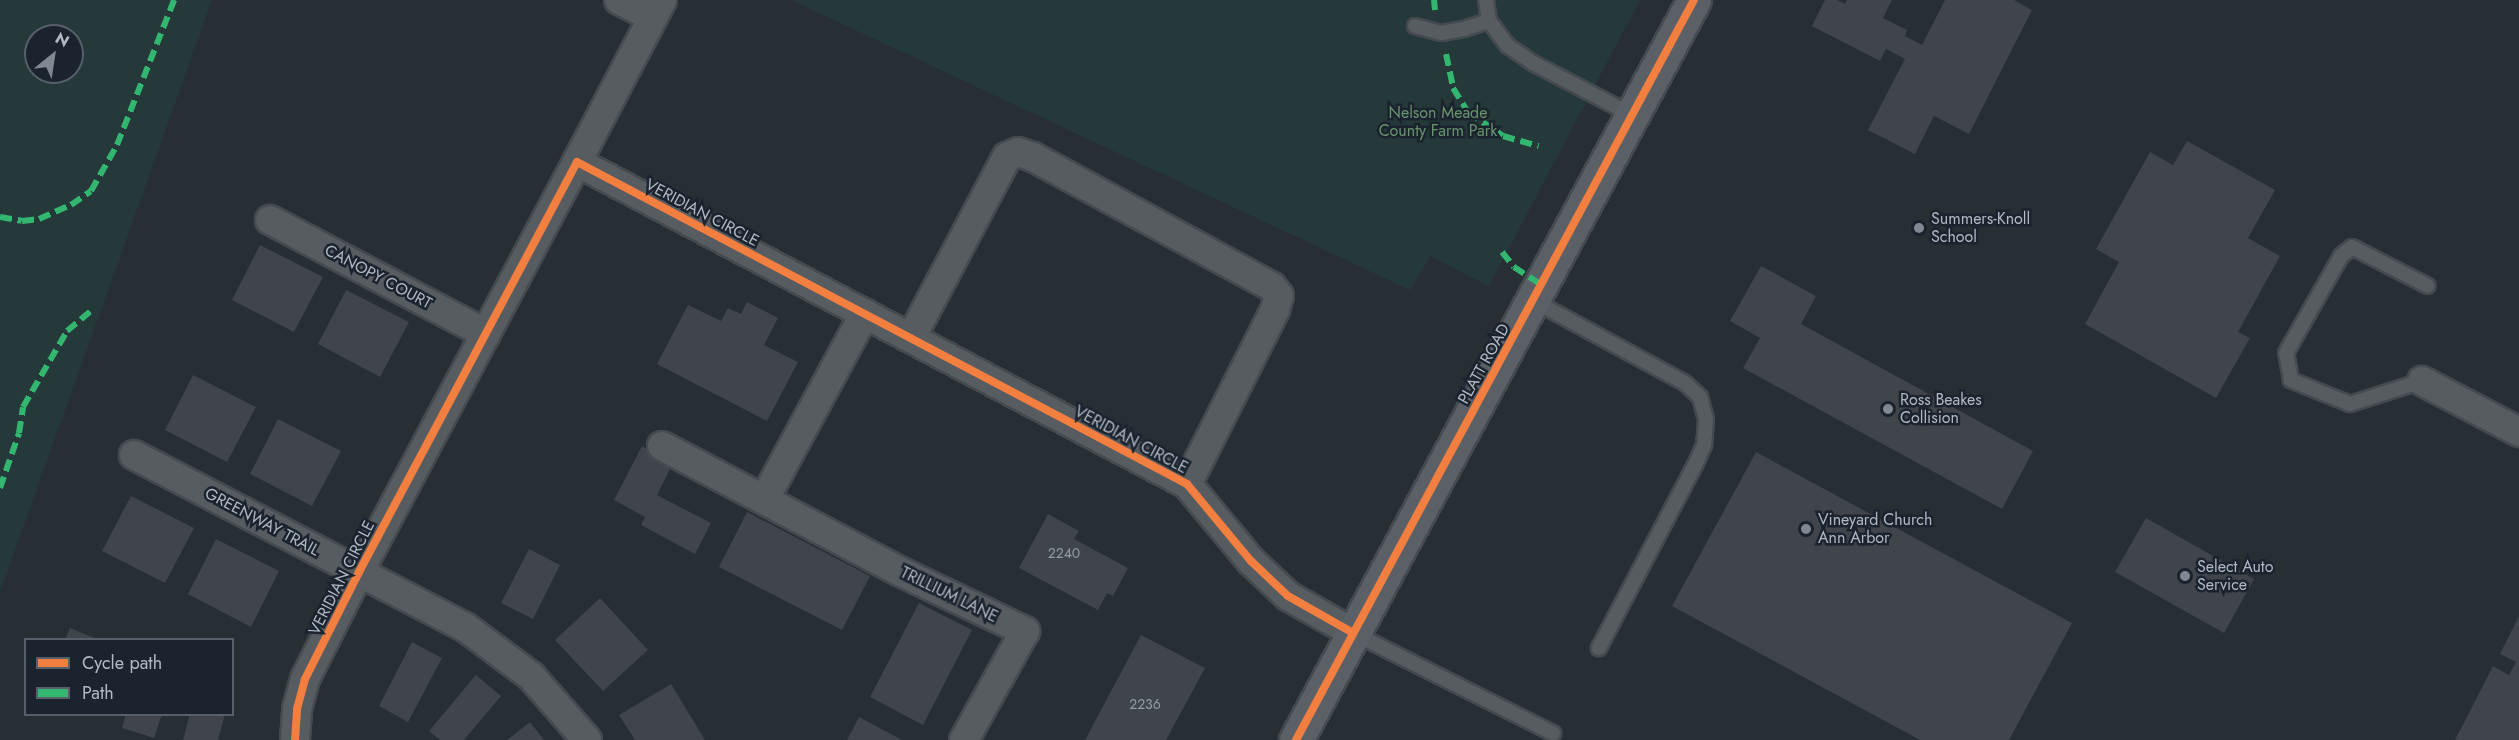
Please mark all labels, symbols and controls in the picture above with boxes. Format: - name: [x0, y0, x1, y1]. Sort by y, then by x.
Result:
- north arrow: [24, 24, 84, 84]
- text: N: [51, 27, 74, 53]
- park label: Nelson Meade County Farm Park: [1379, 103, 1497, 141]
- street label: VERIDIAN CIRCLE: [642, 175, 762, 251]
- place label: Summers-Knoll School: [1931, 209, 2030, 247]
- marker: Summers-Knoll School: [1912, 221, 1926, 235]
- street label: CANOPY COURT: [321, 241, 435, 313]
- street label: PLATT ROAD: [1454, 321, 1514, 407]
- place label: Ross Beakes Collision: [1900, 390, 1982, 428]
- street label: VERIDIAN CIRCLE: [1071, 402, 1191, 478]
- marker: Ross Beakes Collision: [1881, 402, 1895, 416]
- street label: GREENWAY TRAIL: [201, 484, 323, 560]
- place label: Vineyard Church Ann Arbor: [1818, 510, 1932, 548]
- street label: VERIDIAN CIRCLE: [305, 518, 379, 638]
- marker: Vineyard Church Ann Arbor: [1799, 522, 1813, 536]
- house number: 2240: [1048, 545, 1080, 561]
- place label: Select Auto Service: [2197, 557, 2273, 595]
- street label: TRILLIUM LANE: [897, 563, 1001, 627]
- marker: Select Auto Service: [2178, 569, 2192, 583]
- legend: [24, 638, 234, 716]
- text: Cycle path: [82, 650, 162, 676]
- text: Path: [82, 680, 114, 706]
- house number: 2236: [1129, 696, 1161, 712]

